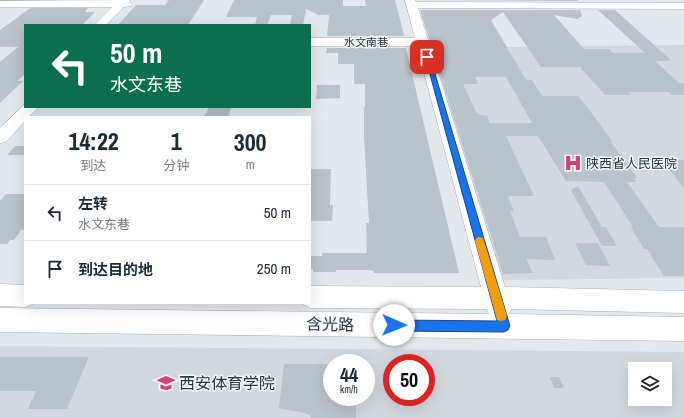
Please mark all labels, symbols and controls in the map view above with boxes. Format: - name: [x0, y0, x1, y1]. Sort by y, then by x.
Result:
- text: 50 m: [110, 34, 162, 72]
- street label: 水文南巷: [344, 35, 388, 49]
- icon: left: [44, 40, 96, 92]
- pin: [410, 40, 444, 74]
- icon: arrive: [416, 46, 438, 68]
- text: 水文东巷: [110, 72, 182, 97]
- text: 14:22: [68, 125, 119, 157]
- text: 1: [171, 125, 182, 157]
- text: 300: [234, 126, 267, 158]
- hospital icon: 陕西省人民医院: [563, 153, 583, 173]
- place label: 陕西省人民医院: [586, 155, 677, 172]
- text: m: [246, 156, 255, 173]
- text: 到达: [81, 157, 107, 174]
- text: 分钟: [163, 157, 189, 174]
- text: 左转: [78, 193, 108, 214]
- icon: left: [44, 202, 66, 224]
- text: 50 m: [264, 202, 291, 223]
- text: 水文东巷: [78, 216, 130, 233]
- icon: arrive: [44, 258, 66, 280]
- text: 250 m: [257, 258, 291, 279]
- text: 到达目的地: [78, 259, 153, 280]
- position arrow: [373, 304, 415, 346]
- street label: 含光路: [306, 313, 354, 335]
- speed limit sign: 50: [383, 354, 435, 406]
- text: 44: [340, 361, 358, 388]
- map controls: [628, 362, 672, 406]
- button: layers: [628, 362, 672, 406]
- place label: 西安体育学院: [179, 372, 275, 394]
- school or university icon: 西安体育学院: [156, 373, 176, 393]
- text: km/h: [340, 383, 358, 396]

